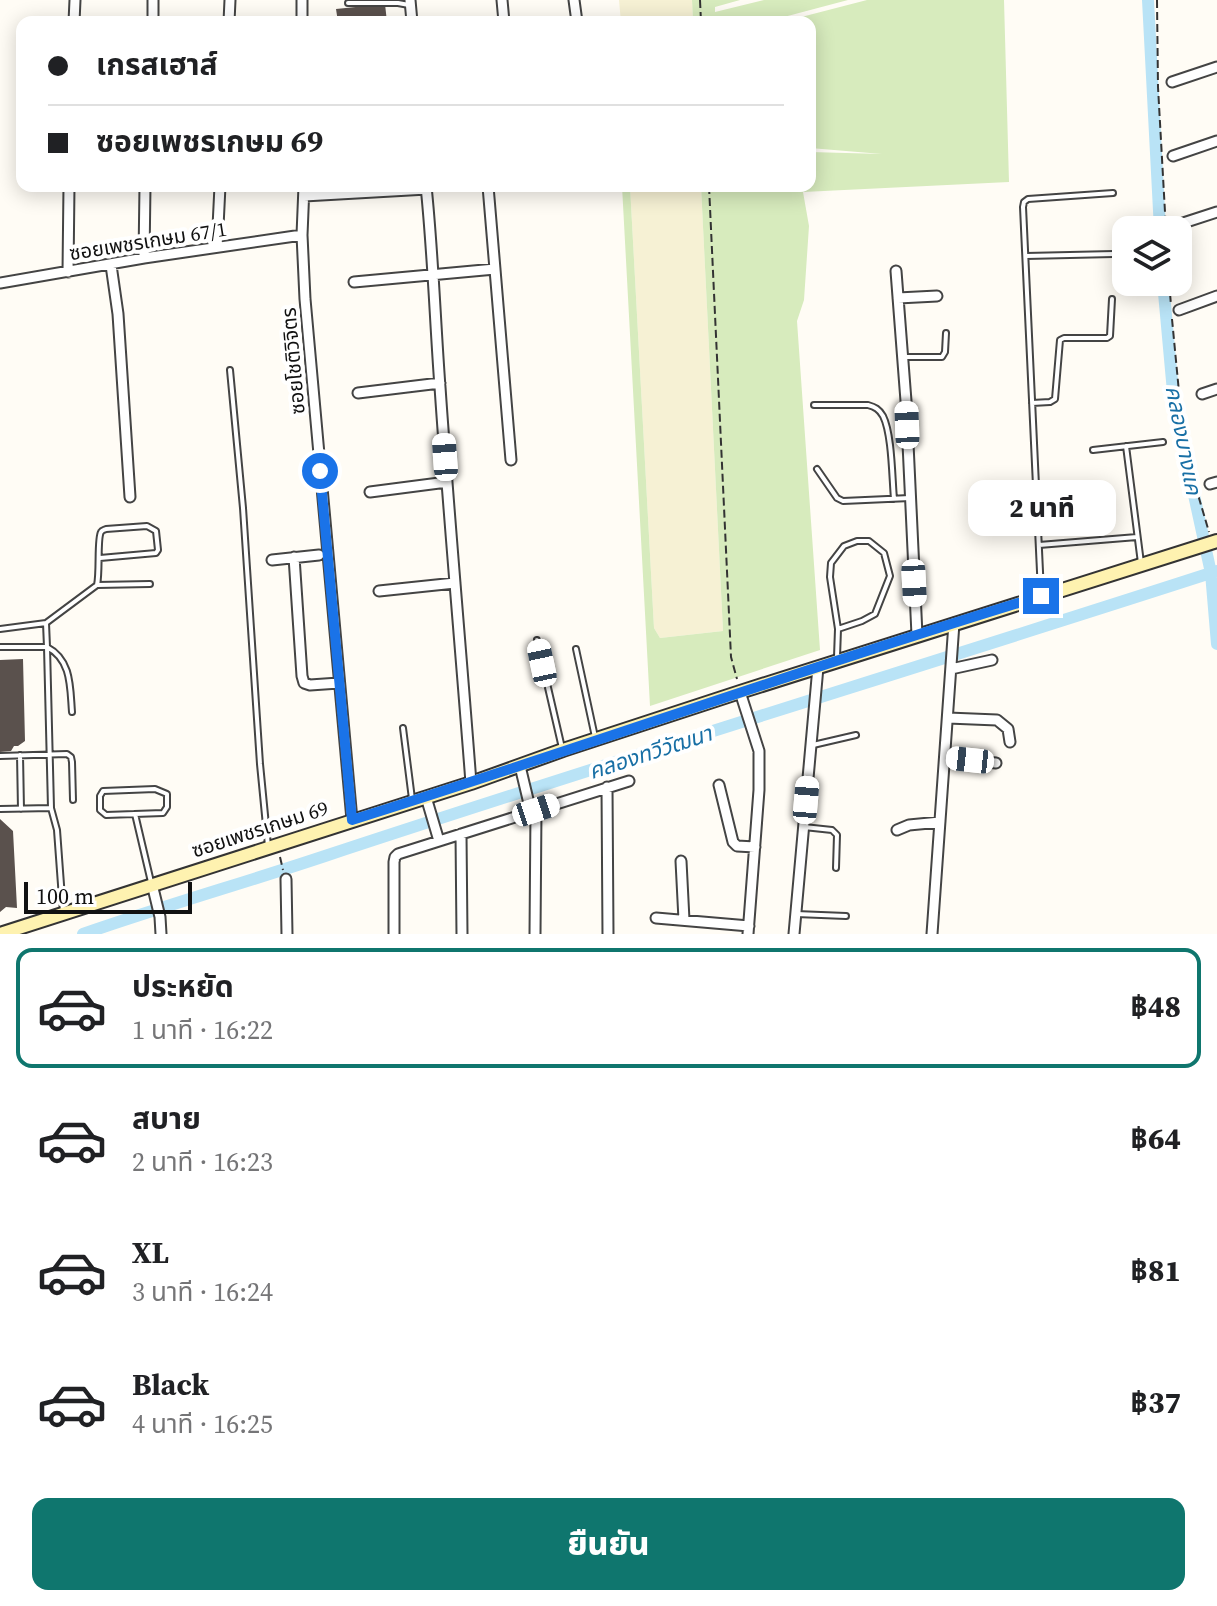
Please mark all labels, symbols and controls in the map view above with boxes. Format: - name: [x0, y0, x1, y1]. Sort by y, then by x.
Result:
- text: เกรสเฮาส์: [96, 44, 218, 85]
- text: ซอยเพชรเกษม 69: [96, 121, 323, 162]
- street label: ซอยเพชรเกษม 67/1: [67, 215, 229, 267]
- map controls: [1112, 216, 1192, 296]
- button: layers: [1112, 216, 1192, 296]
- street label: ซอยโชติวิจิตร: [274, 306, 312, 416]
- water label: คลองบางแค: [1159, 383, 1210, 498]
- car: [894, 401, 920, 449]
- car: [431, 432, 459, 482]
- route start: [302, 453, 338, 489]
- callout: 2 นาที: [967, 480, 1115, 536]
- text: 2 นาที: [1009, 490, 1075, 526]
- car: [901, 558, 927, 608]
- route end: [1023, 578, 1059, 614]
- car: [525, 637, 559, 689]
- water label: คลองทวีวัฒนา: [585, 718, 716, 786]
- car: [945, 746, 995, 774]
- car: [792, 775, 820, 825]
- car: [509, 791, 563, 829]
- street label: ซอยเพชรเกษม 69: [188, 794, 332, 864]
- scale bar: [24, 878, 192, 914]
- text: 100 m: [36, 881, 94, 911]
- text: ประหยัด: [132, 966, 234, 1007]
- icon: car: [36, 972, 108, 1044]
- text: ฿48: [1130, 986, 1181, 1027]
- text: 1 นาที · 16:22: [132, 1012, 273, 1048]
- text: สบาย: [132, 1098, 201, 1139]
- icon: car: [36, 1104, 108, 1176]
- text: ฿64: [1130, 1118, 1181, 1159]
- text: 2 นาที · 16:23: [132, 1144, 273, 1180]
- text: XL: [132, 1232, 169, 1273]
- icon: car: [36, 1236, 108, 1308]
- text: ฿81: [1130, 1250, 1181, 1291]
- text: 3 นาที · 16:24: [132, 1274, 273, 1310]
- text: Black: [132, 1364, 209, 1405]
- icon: car: [36, 1368, 108, 1440]
- text: ฿37: [1130, 1382, 1181, 1423]
- text: 4 นาที · 16:25: [132, 1406, 273, 1442]
- button: ยืนยัน: [32, 1498, 1185, 1590]

